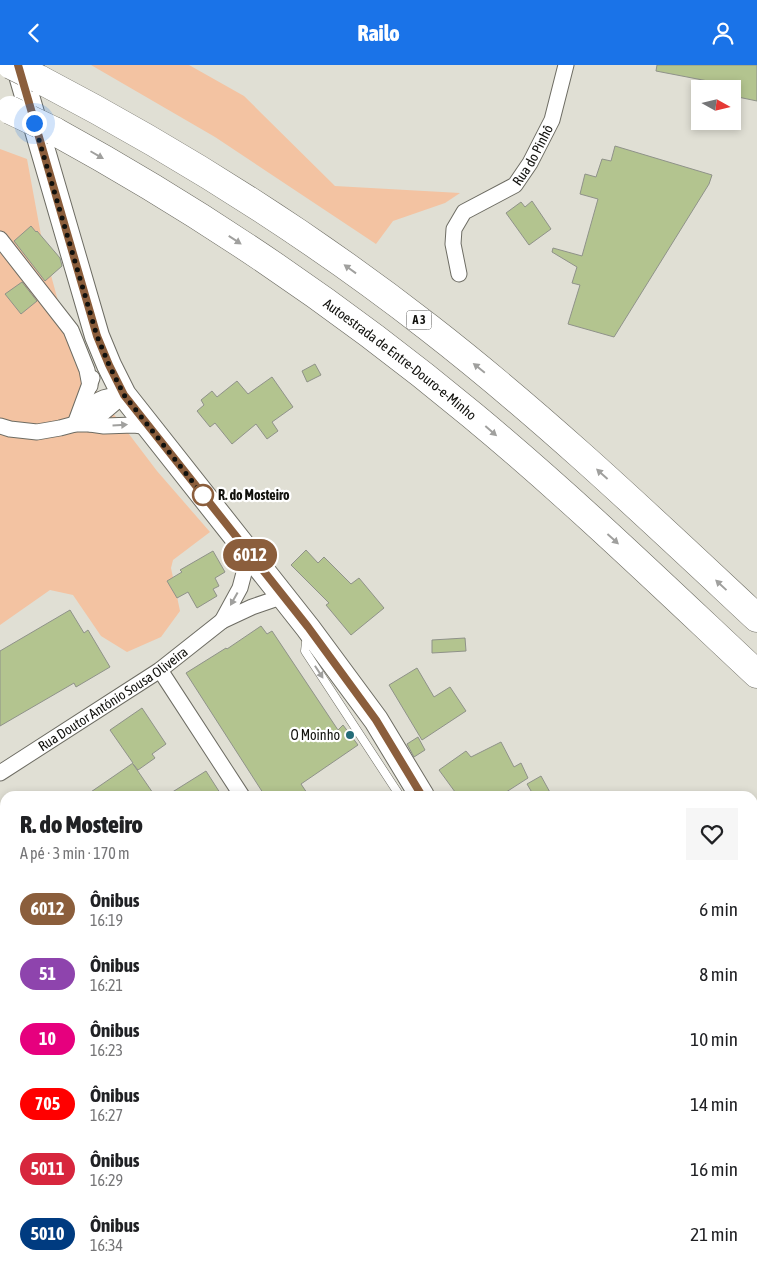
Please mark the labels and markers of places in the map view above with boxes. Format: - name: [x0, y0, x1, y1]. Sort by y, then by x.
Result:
- marker: R. do Mosteiro: [192, 484, 214, 506]
- place label: R. do Mosteiro: [218, 487, 290, 503]
- place label: O Moinho: [291, 727, 340, 743]
- marker: O Moinho: [344, 729, 356, 741]

